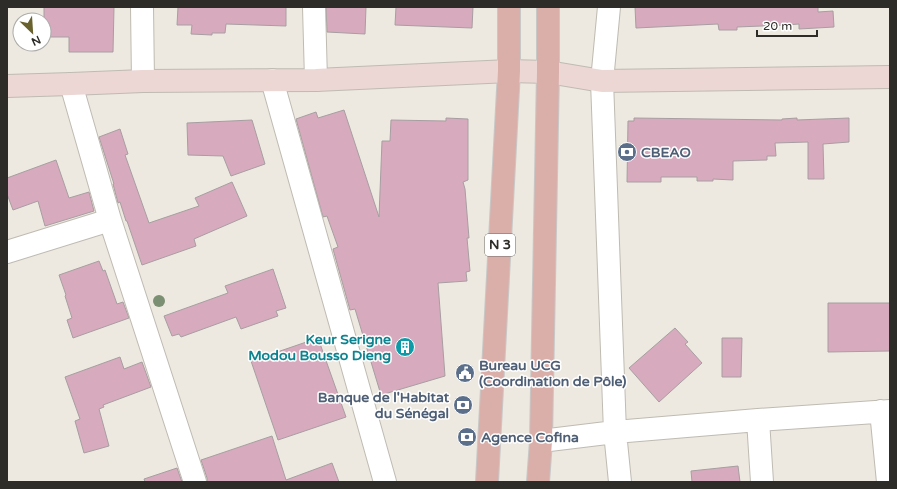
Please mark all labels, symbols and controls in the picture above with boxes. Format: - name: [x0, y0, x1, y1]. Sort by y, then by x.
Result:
- north arrow: [12, 12, 52, 52]
- scale bar: [757, 12, 817, 38]
- text: 20 m: [763, 19, 792, 33]
- text: N: [29, 33, 43, 48]
- bank icon: CBEAO: [616, 141, 638, 163]
- place label: CBEAO: [641, 144, 691, 161]
- road number: N 3: [485, 234, 515, 256]
- place label: Keur Serigne Modou Bousso Dieng: [248, 331, 391, 364]
- building icon: Keur Serigne Modou Bousso Dieng: [394, 336, 416, 358]
- place label: Bureau UCG (Coordination de Pôle): [479, 357, 626, 390]
- public building icon: Bureau UCG (Coordination de Pôle): [454, 362, 476, 384]
- place label: Banque de l'Habitat du Sénégal: [318, 389, 450, 422]
- bank icon: Banque de l'Habitat du Sénégal: [452, 394, 474, 416]
- bank icon: Agence Cofina: [456, 426, 478, 448]
- place label: Agence Cofina: [481, 429, 579, 446]

